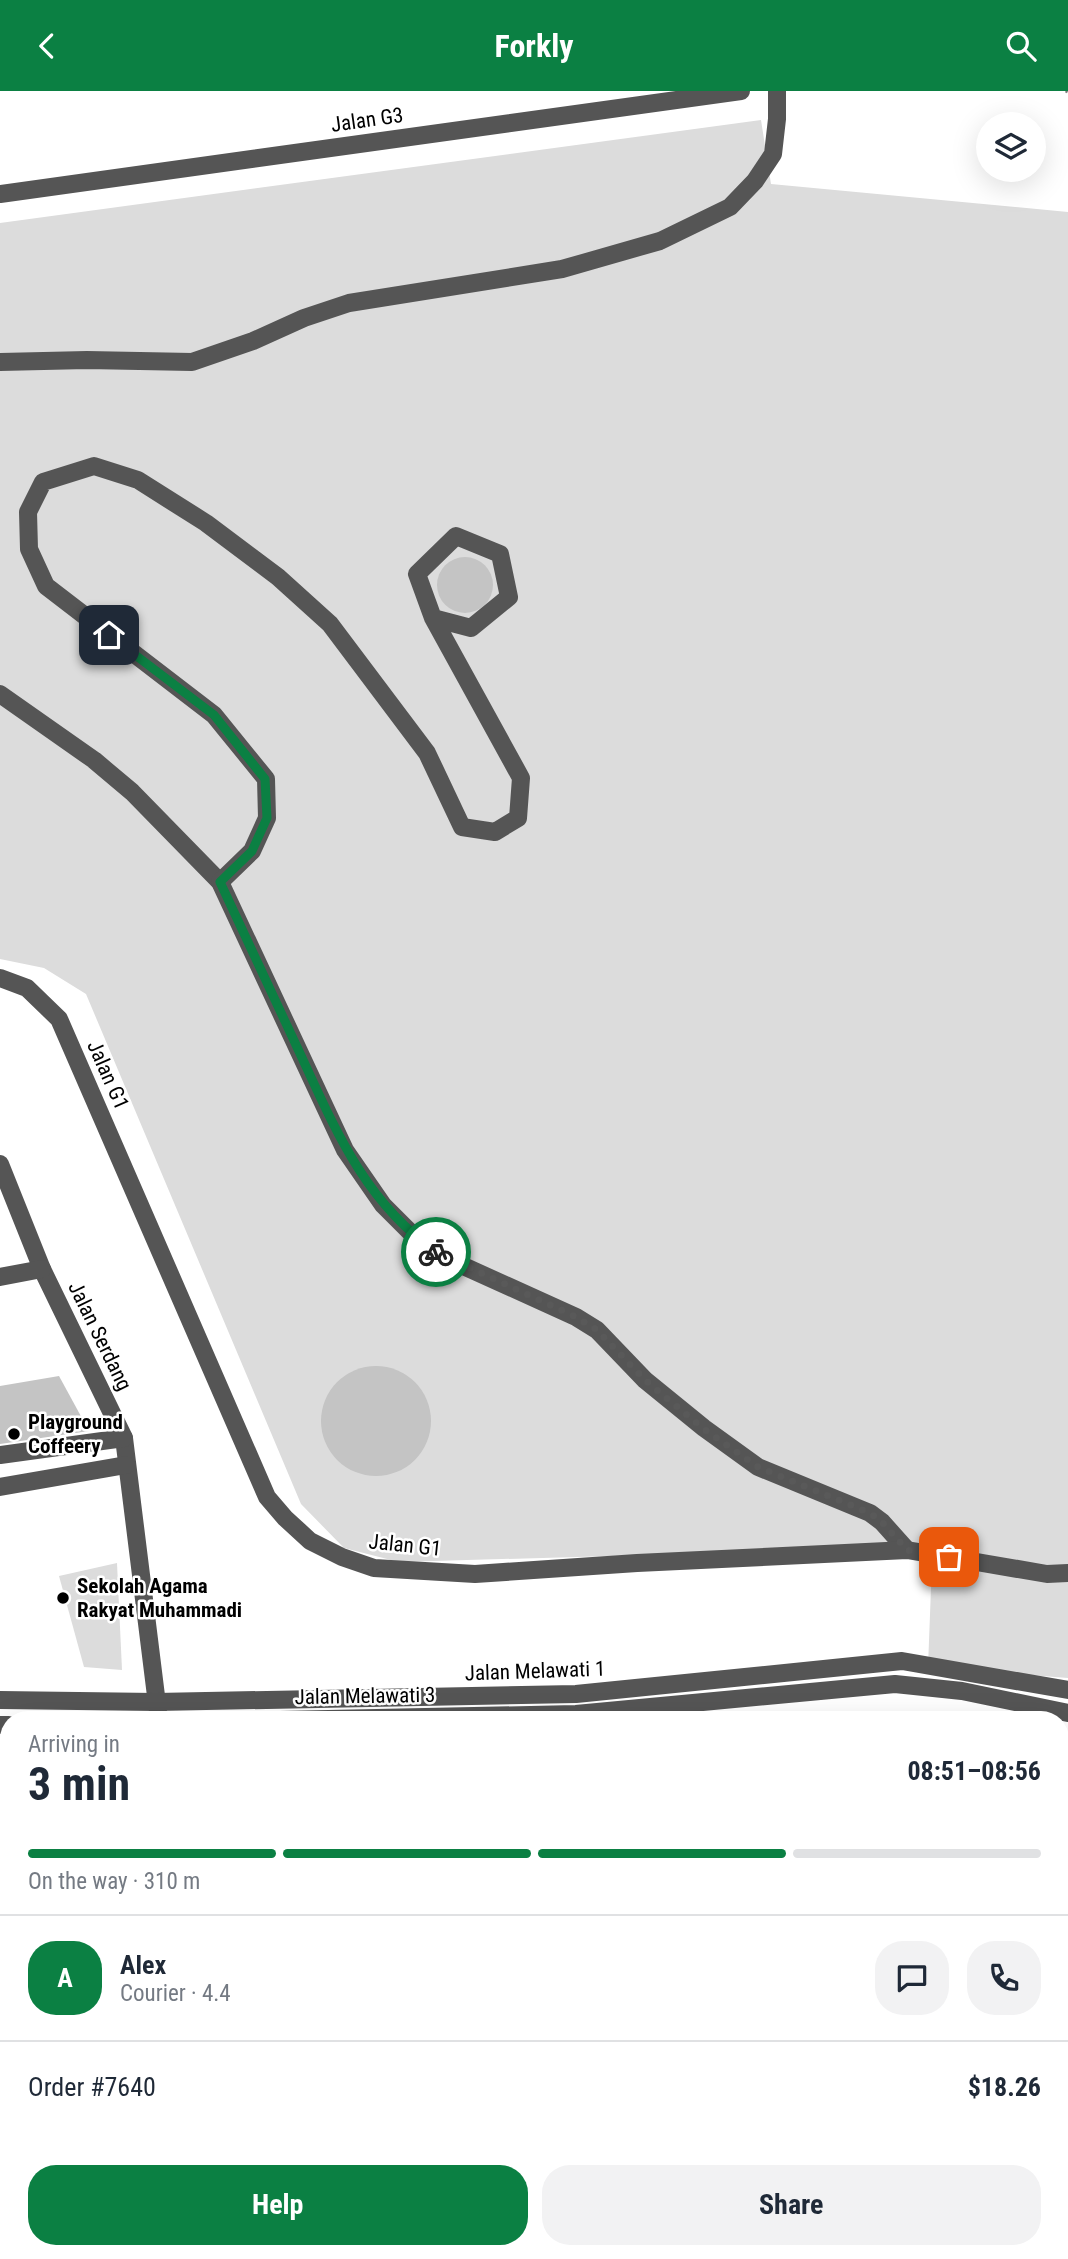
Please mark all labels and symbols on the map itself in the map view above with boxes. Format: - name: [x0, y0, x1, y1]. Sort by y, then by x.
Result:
- street label: Jalan G3: [329, 103, 405, 137]
- pin: [79, 605, 139, 665]
- street label: Jalan G1: [82, 1037, 134, 1113]
- courier: [401, 1217, 471, 1287]
- street label: Jalan Serdang: [63, 1278, 137, 1394]
- place label: Playground Coffeery: [28, 1410, 123, 1458]
- marker: Playground Coffeery: [6, 1426, 22, 1442]
- pin: [919, 1527, 979, 1587]
- street label: Jalan G1: [368, 1529, 442, 1561]
- place label: Sekolah Agama Rakyat Muhammadi: [77, 1574, 242, 1622]
- marker: Sekolah Agama Rakyat Muhammadi: [55, 1590, 71, 1606]
- street label: Jalan Melawati 1: [464, 1657, 606, 1685]
- street label: Jalan Melawati 3: [295, 1683, 435, 1709]

